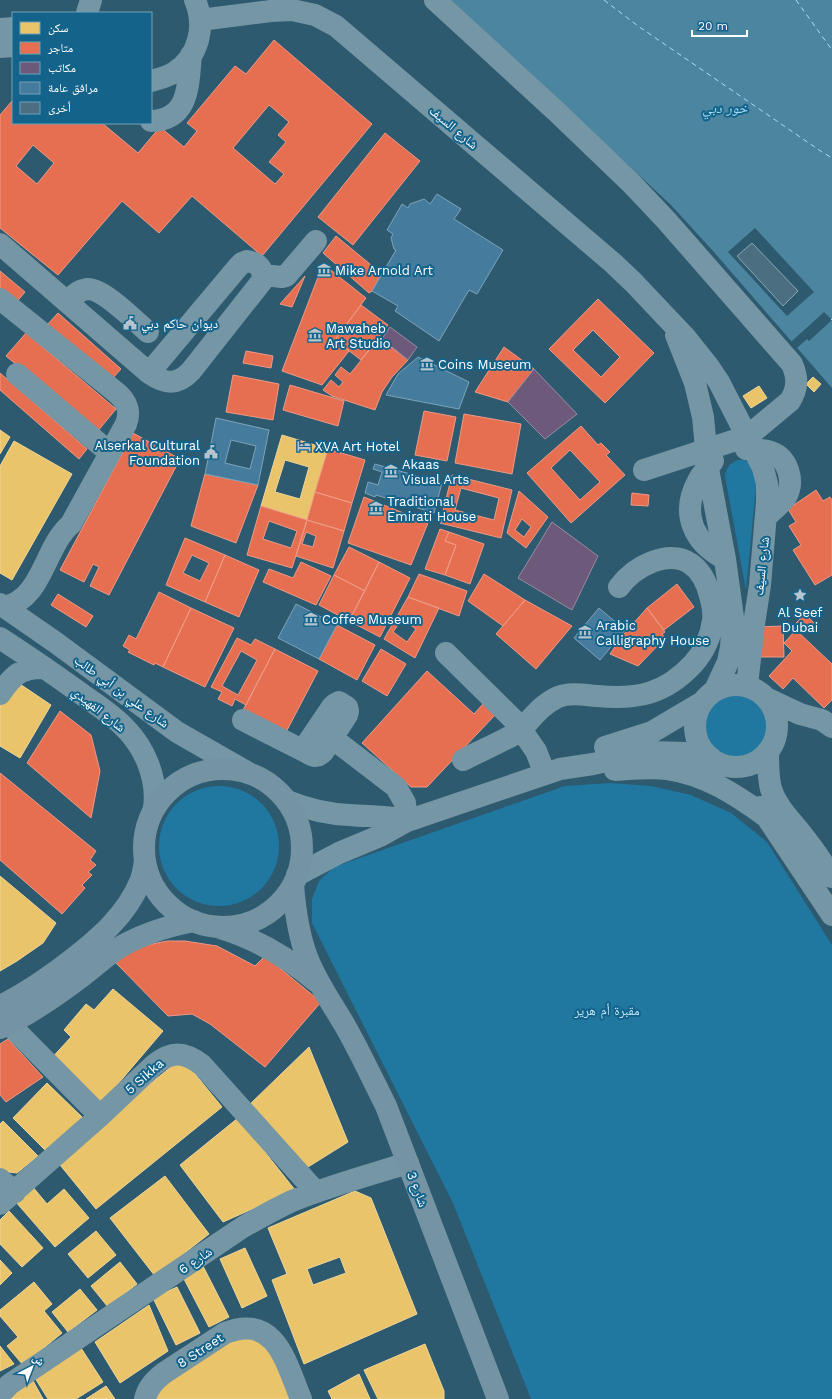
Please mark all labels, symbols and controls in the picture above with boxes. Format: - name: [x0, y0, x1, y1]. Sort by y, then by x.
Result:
- legend: [12, 12, 152, 124]
- scale bar: [692, 12, 747, 38]
- text: 20 m: [698, 19, 728, 33]
- text: سكن: [48, 21, 69, 35]
- text: متاجر: [47, 41, 73, 55]
- text: مكاتب: [48, 61, 76, 75]
- text: مرافق عامة: [48, 81, 98, 95]
- water label: خور دبي: [703, 100, 749, 120]
- text: أخرى: [48, 101, 71, 115]
- street label: شارع السيف: [425, 103, 481, 154]
- museum icon: Mike Arnold Art: [316, 262, 332, 278]
- place label: Mike Arnold Art: [335, 263, 433, 278]
- public building icon: ديوان حاكم دبي: [122, 315, 138, 331]
- place label: ديوان حاكم دبي: [141, 316, 218, 334]
- place label: Mawaheb Art Studio: [326, 321, 391, 351]
- museum icon: Mawaheb Art Studio: [307, 327, 323, 343]
- museum icon: Coins Museum: [419, 356, 435, 372]
- place label: Coins Museum: [438, 357, 531, 372]
- place label: Alserkal Cultural Foundation: [95, 438, 200, 468]
- hotel icon: XVA Art Hotel: [296, 438, 312, 454]
- place label: XVA Art Hotel: [315, 439, 400, 454]
- public building icon: Alserkal Cultural Foundation: [203, 444, 219, 460]
- place label: Akaas Visual Arts: [402, 457, 469, 487]
- museum icon: Akaas Visual Arts: [383, 463, 399, 479]
- place label: Traditional Emirati House: [387, 494, 476, 524]
- museum icon: Traditional Emirati House: [368, 500, 384, 516]
- street label: شارع السيف: [751, 536, 774, 596]
- place icon: Al Seef Dubai: [792, 587, 808, 603]
- place label: Al Seef Dubai: [778, 605, 822, 635]
- museum icon: Coffee Museum: [303, 611, 319, 627]
- place label: Coffee Museum: [322, 612, 422, 627]
- place label: Arabic Calligraphy House: [596, 618, 710, 648]
- museum icon: Arabic Calligraphy House: [577, 624, 593, 640]
- street label: شارع علي بن أبي طالب: [70, 652, 172, 733]
- street label: شارع الفهيدي: [67, 684, 128, 738]
- park label: مقبرة أم هرير: [573, 1003, 640, 1019]
- street label: 5 Sikka: [122, 1055, 167, 1097]
- street label: شارع 3: [402, 1169, 431, 1210]
- street label: شارع 6: [176, 1244, 216, 1279]
- street label: 8 Street: [175, 1330, 226, 1371]
- north arrow: [12, 1347, 52, 1387]
- text: ش: [29, 1351, 47, 1370]

